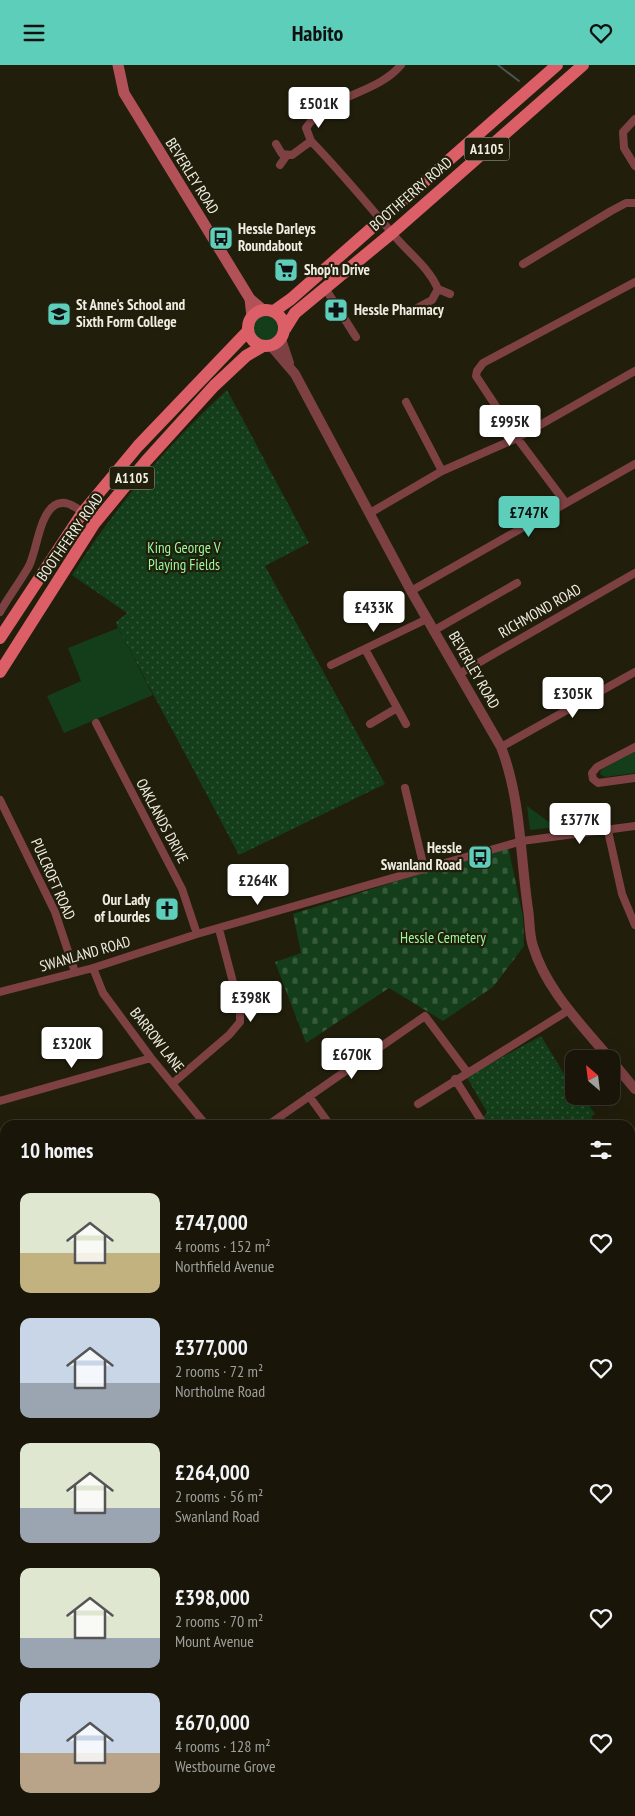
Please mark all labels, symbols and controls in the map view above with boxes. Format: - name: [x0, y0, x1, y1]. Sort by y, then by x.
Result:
- icon: menu: [20, 19, 48, 47]
- text: Habito: [292, 19, 343, 47]
- icon: heart: [587, 19, 615, 47]
- pin: £501K: [284, 87, 354, 129]
- text: £501K: [300, 93, 338, 113]
- street label: BEVERLEY ROAD: [162, 134, 223, 217]
- road number: A1105: [464, 137, 510, 161]
- street label: BOOTHFERRY ROAD: [365, 152, 456, 235]
- place label: Hessle Darleys Roundabout: [238, 219, 316, 255]
- bus stop icon: Hessle Darleys Roundabout: [208, 225, 234, 251]
- supermarket icon: Shop'n Drive: [273, 257, 299, 283]
- place label: Shop'n Drive: [304, 260, 370, 279]
- place label: St Anne's School and Sixth Form College: [76, 295, 185, 331]
- pharmacy icon: Hessle Pharmacy: [323, 297, 349, 323]
- place label: Hessle Pharmacy: [354, 300, 445, 319]
- school or university icon: St Anne's School and Sixth Form College: [46, 301, 72, 327]
- pin: £995K: [475, 405, 545, 447]
- text: £995K: [491, 411, 529, 431]
- road number: A1105: [110, 467, 154, 489]
- street label: BOOTHFERRY ROAD: [32, 489, 107, 585]
- pin: £747K: [494, 495, 564, 538]
- text: £747K: [510, 502, 548, 522]
- park label: King George V Playing Fields: [147, 538, 221, 574]
- street label: RICHMOND ROAD: [495, 579, 585, 642]
- pin: £433K: [339, 591, 409, 633]
- text: £433K: [355, 597, 393, 617]
- street label: BEVERLEY ROAD: [445, 628, 504, 712]
- pin: £305K: [538, 677, 608, 719]
- text: £305K: [554, 683, 592, 703]
- street label: OAKLANDS DRIVE: [132, 775, 193, 866]
- pin: £377K: [545, 803, 615, 845]
- text: £377K: [561, 809, 599, 829]
- street label: PULCROFT ROAD: [27, 835, 80, 923]
- place label: Hessle Swanland Road: [381, 838, 462, 874]
- bus stop icon: Hessle Swanland Road: [467, 844, 493, 870]
- pin: £264K: [223, 863, 293, 906]
- text: £264K: [239, 870, 277, 890]
- place label: Our Lady of Lourdes: [94, 890, 151, 926]
- church icon: Our Lady of Lourdes: [154, 896, 180, 922]
- park label: Hessle Cemetery: [400, 928, 486, 947]
- street label: SWANLAND ROAD: [37, 931, 133, 976]
- pin: £398K: [216, 981, 286, 1023]
- text: £398K: [232, 987, 270, 1007]
- street label: BARROW LANE: [126, 1004, 189, 1076]
- pin: £320K: [37, 1027, 107, 1069]
- text: £320K: [53, 1033, 91, 1053]
- pin: £670K: [317, 1037, 387, 1080]
- text: £670K: [333, 1044, 371, 1064]
- north arrow: [565, 1050, 620, 1105]
- map controls: [565, 1050, 620, 1105]
- icon: filters: [587, 1136, 615, 1164]
- text: 10 homes: [20, 1137, 93, 1164]
- text: £747,000: [175, 1209, 248, 1236]
- icon: home: [60, 1213, 120, 1273]
- icon: heart: [587, 1229, 615, 1257]
- text: 4 rooms · 152 m²: [175, 1236, 271, 1256]
- text: Northfield Avenue: [175, 1256, 274, 1276]
- text: £377,000: [175, 1334, 248, 1361]
- icon: home: [60, 1338, 120, 1398]
- icon: heart: [587, 1354, 615, 1382]
- text: 2 rooms · 72 m²: [175, 1361, 263, 1381]
- text: Northolme Road: [175, 1381, 265, 1401]
- text: £264,000: [175, 1459, 250, 1486]
- icon: home: [60, 1463, 120, 1523]
- icon: heart: [587, 1479, 615, 1507]
- text: 2 rooms · 56 m²: [175, 1486, 263, 1506]
- text: Swanland Road: [175, 1506, 259, 1526]
- text: £398,000: [175, 1584, 250, 1611]
- icon: home: [60, 1588, 120, 1648]
- icon: heart: [587, 1604, 615, 1632]
- text: 2 rooms · 70 m²: [175, 1611, 263, 1631]
- text: Mount Avenue: [175, 1631, 254, 1651]
- text: £670,000: [175, 1709, 250, 1736]
- icon: home: [60, 1713, 120, 1773]
- icon: heart: [587, 1729, 615, 1757]
- text: 4 rooms · 128 m²: [175, 1736, 271, 1756]
- text: Westbourne Grove: [175, 1756, 276, 1776]

